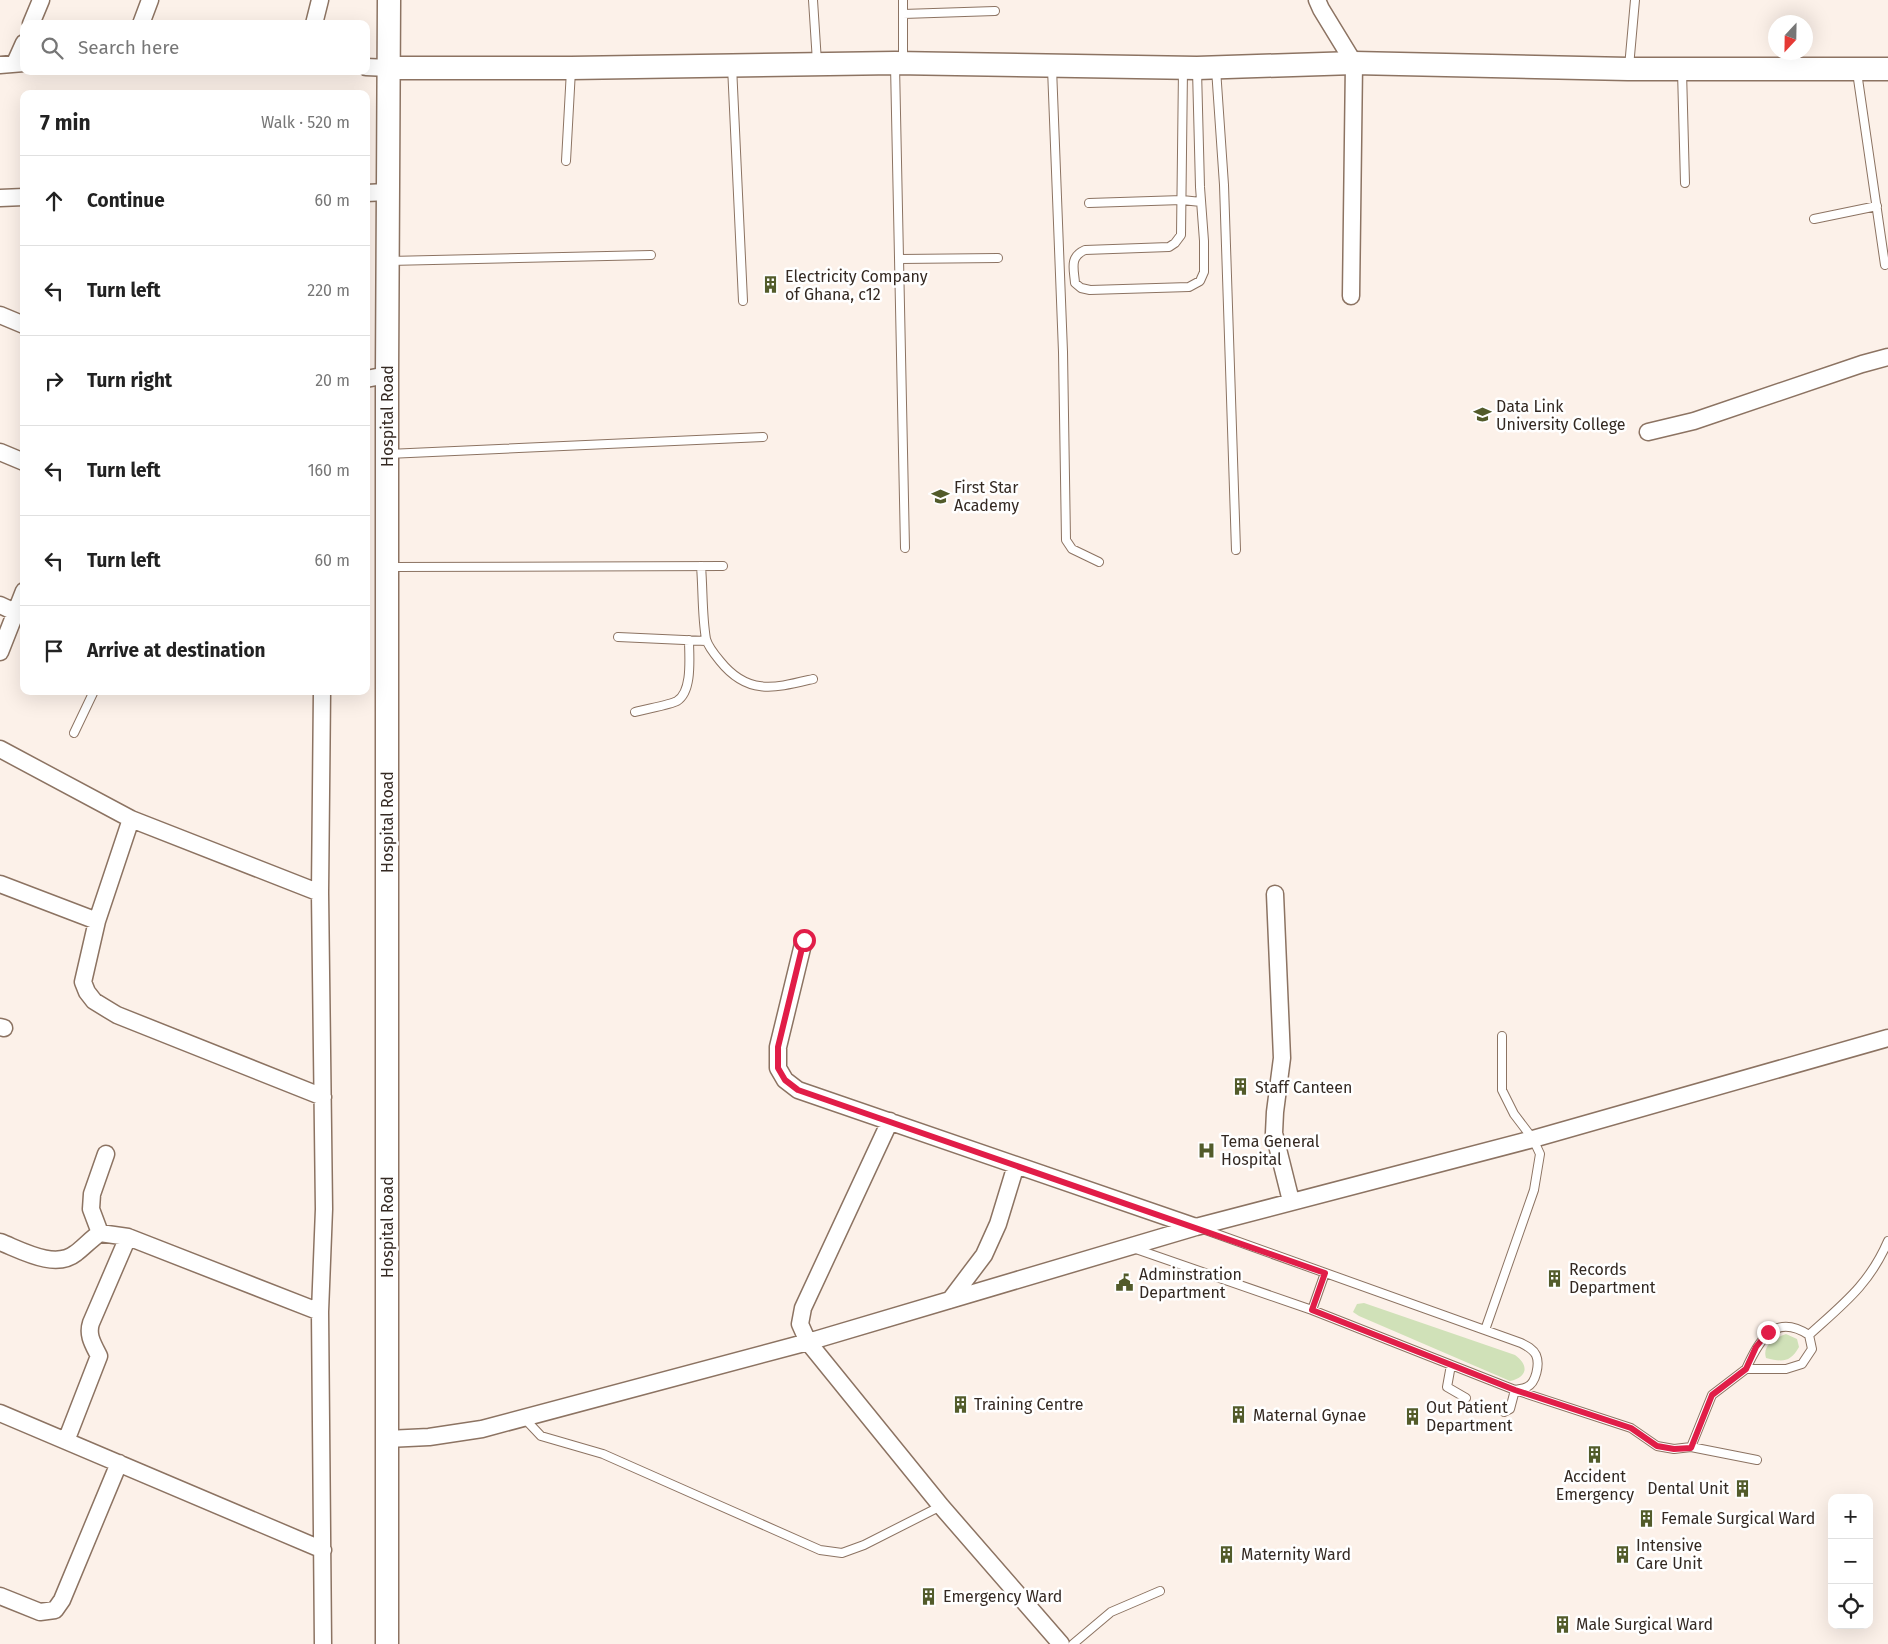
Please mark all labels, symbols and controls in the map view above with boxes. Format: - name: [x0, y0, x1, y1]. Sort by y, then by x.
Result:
- north arrow: [1768, 15, 1813, 60]
- search box: [20, 20, 370, 75]
- icon: search: [38, 34, 66, 62]
- text: Search here: [78, 36, 179, 59]
- text: 7 min: [40, 110, 91, 136]
- text: Walk · 520 m: [261, 113, 350, 132]
- icon: ahead: [40, 187, 68, 215]
- text: Continue: [87, 189, 165, 212]
- text: 60 m: [315, 191, 350, 210]
- place label: Electricity Company of Ghana, c12: [785, 267, 928, 304]
- building icon: Electricity Company of Ghana, c12: [761, 275, 781, 295]
- icon: left: [40, 277, 68, 305]
- text: Turn left: [87, 279, 161, 302]
- text: 220 m: [307, 281, 350, 300]
- street label: Hospital Road: [378, 365, 397, 467]
- icon: right: [40, 367, 68, 395]
- text: Turn right: [87, 369, 172, 392]
- text: 20 m: [315, 371, 350, 390]
- place label: Data Link University College: [1496, 397, 1626, 434]
- school or university icon: Data Link University College: [1472, 405, 1492, 425]
- icon: left: [40, 457, 68, 485]
- text: Turn left: [87, 459, 161, 482]
- text: 160 m: [308, 461, 350, 480]
- place label: First Star Academy: [954, 478, 1019, 515]
- school or university icon: First Star Academy: [930, 486, 950, 506]
- icon: left: [40, 547, 68, 575]
- text: Turn left: [87, 549, 161, 572]
- text: 60 m: [315, 551, 350, 570]
- icon: arrive: [40, 637, 68, 665]
- text: Arrive at destination: [87, 639, 266, 662]
- street label: Hospital Road: [378, 771, 397, 873]
- route start: [793, 929, 816, 952]
- building icon: Staff Canteen: [1231, 1077, 1251, 1097]
- place label: Staff Canteen: [1255, 1078, 1352, 1097]
- place label: Tema General Hospital: [1221, 1132, 1320, 1169]
- hospital icon: Tema General Hospital: [1197, 1140, 1217, 1160]
- street label: Hospital Road: [378, 1176, 397, 1278]
- place label: Records Department: [1569, 1260, 1656, 1297]
- place label: Adminstration Department: [1139, 1265, 1242, 1302]
- building icon: Records Department: [1545, 1268, 1565, 1288]
- public building icon: Adminstration Department: [1115, 1273, 1135, 1293]
- route end: [1757, 1321, 1780, 1344]
- building icon: Training Centre: [950, 1394, 970, 1414]
- place label: Training Centre: [974, 1395, 1083, 1414]
- place label: Out Patient Department: [1426, 1398, 1513, 1435]
- building icon: Maternal Gynae: [1229, 1405, 1249, 1425]
- place label: Maternal Gynae: [1253, 1406, 1366, 1425]
- building icon: Out Patient Department: [1402, 1406, 1422, 1426]
- building icon: Accident Emergency: [1585, 1444, 1605, 1464]
- place label: Accident Emergency: [1556, 1467, 1634, 1504]
- building icon: Dental Unit: [1733, 1478, 1753, 1498]
- place label: Dental Unit: [1647, 1479, 1729, 1498]
- map controls: [1828, 1494, 1873, 1629]
- button: +: [1828, 1494, 1873, 1539]
- building icon: Female Surgical Ward: [1637, 1508, 1657, 1528]
- place label: Female Surgical Ward: [1661, 1509, 1815, 1528]
- place label: Intensive Care Unit: [1636, 1536, 1703, 1573]
- button: −: [1828, 1539, 1873, 1584]
- building icon: Maternity Ward: [1217, 1544, 1237, 1564]
- building icon: Intensive Care Unit: [1612, 1544, 1632, 1564]
- place label: Maternity Ward: [1241, 1545, 1351, 1564]
- button: locate: [1828, 1584, 1873, 1629]
- building icon: Emergency Ward: [919, 1586, 939, 1606]
- place label: Emergency Ward: [943, 1587, 1062, 1606]
- building icon: Male Surgical Ward: [1552, 1614, 1572, 1634]
- place label: Male Surgical Ward: [1576, 1615, 1713, 1634]

